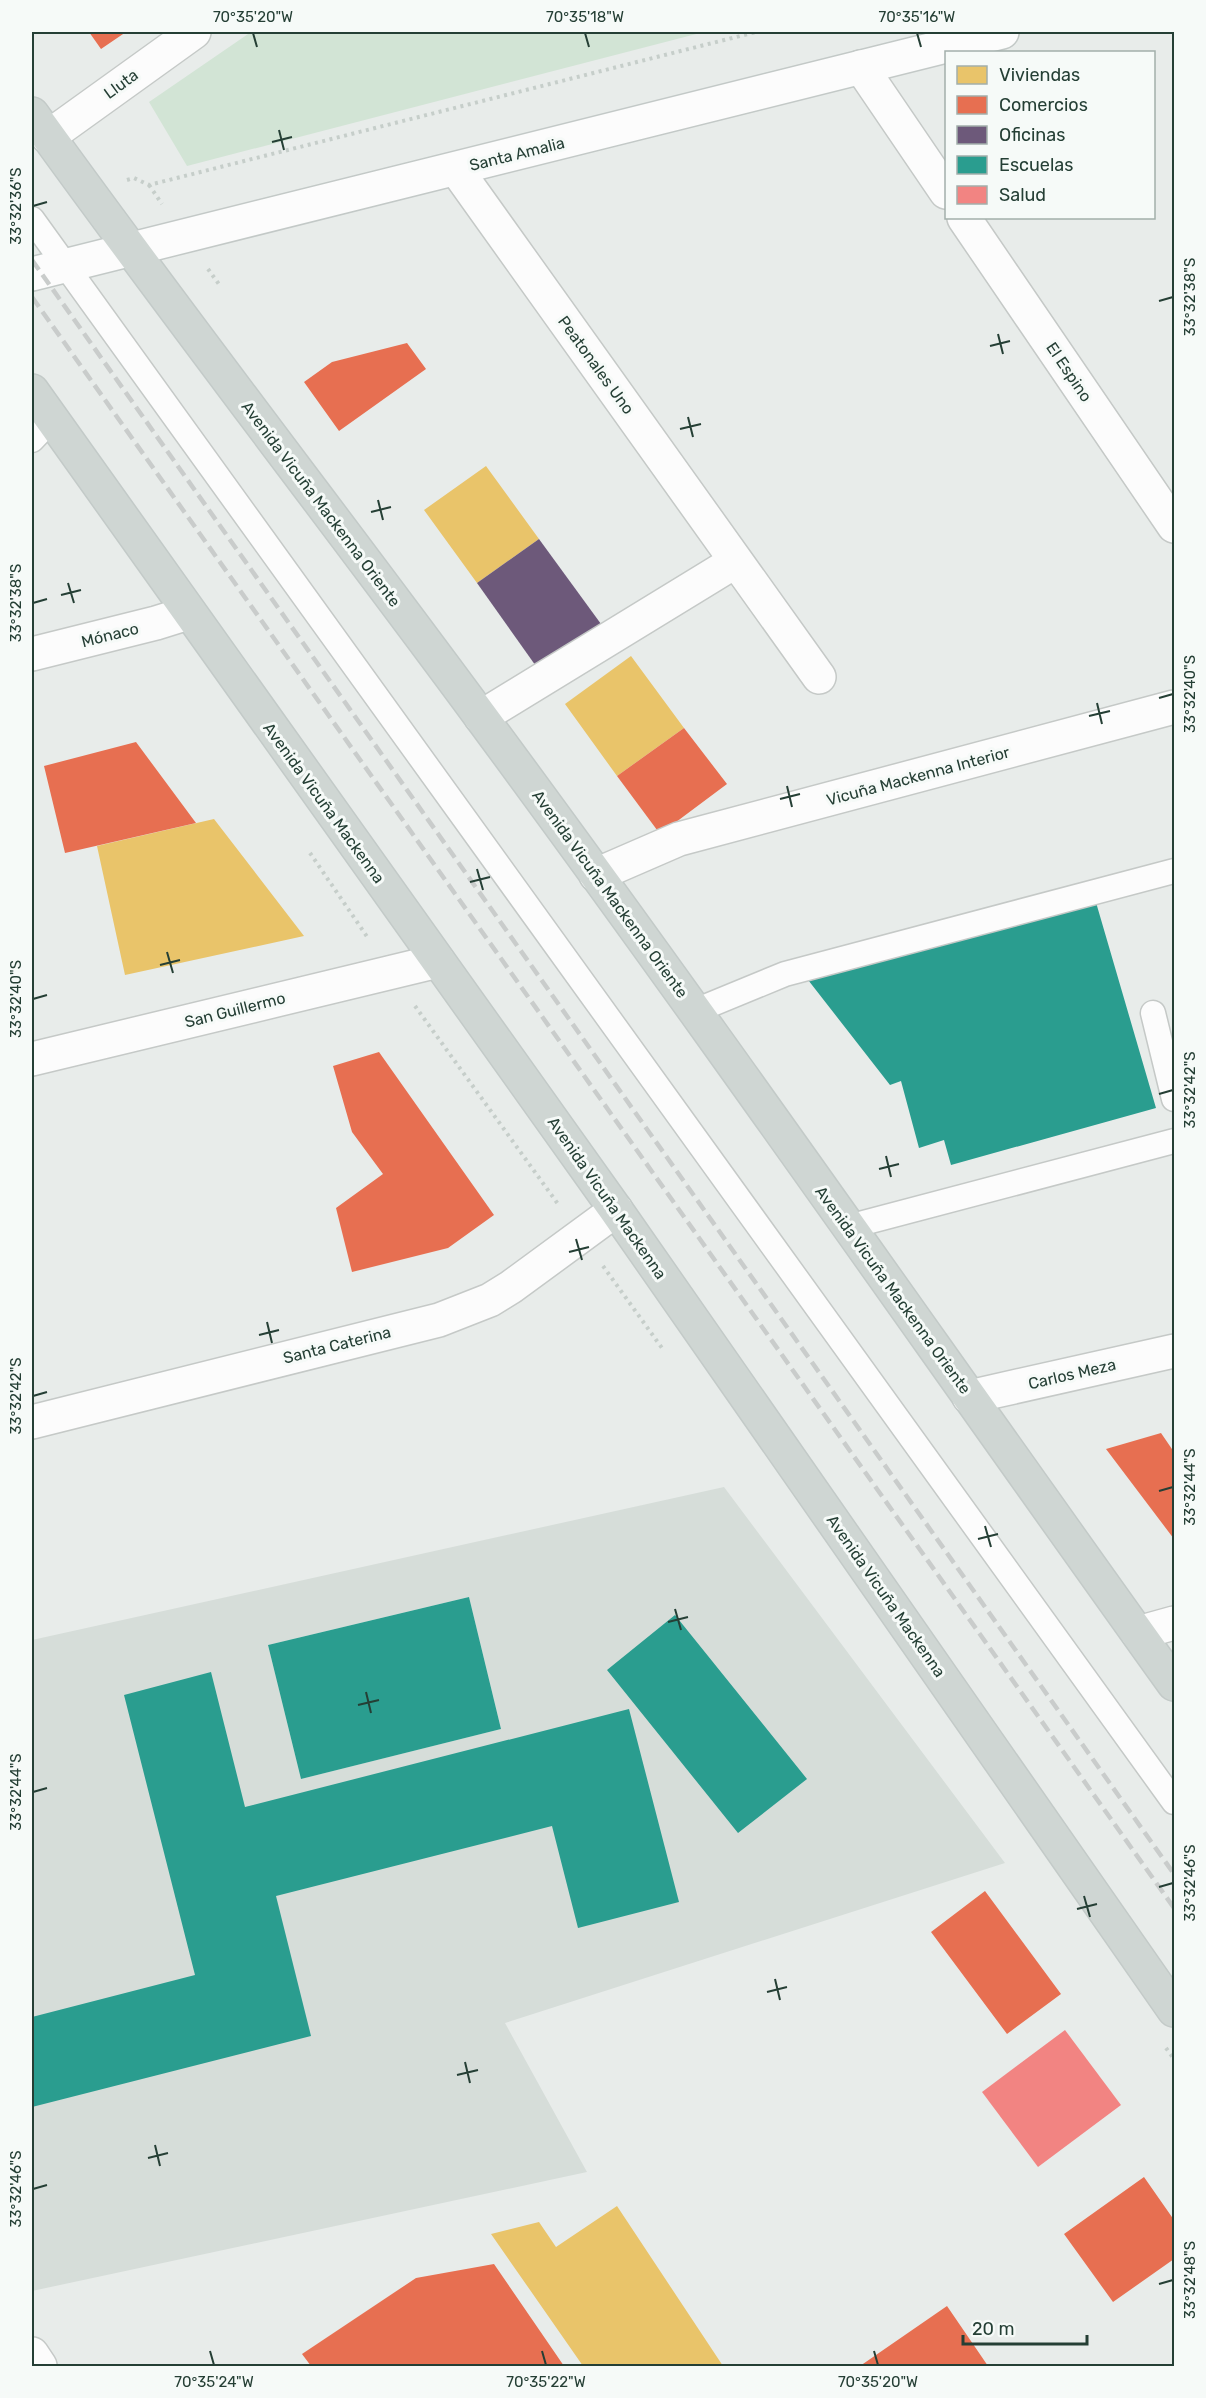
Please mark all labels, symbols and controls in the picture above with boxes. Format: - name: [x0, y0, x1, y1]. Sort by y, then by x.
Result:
- text: 70°35'20"W: [213, 8, 293, 26]
- text: 70°35'18"W: [546, 8, 624, 26]
- text: 70°35'16"W: [879, 8, 955, 26]
- legend: [945, 51, 1155, 219]
- text: Viviendas: [999, 64, 1080, 86]
- street label: Lluta: [100, 65, 142, 103]
- text: Comercios: [999, 94, 1088, 116]
- text: Oficinas: [999, 124, 1065, 146]
- street label: Santa Amalia: [467, 133, 567, 175]
- text: Escuelas: [999, 154, 1073, 176]
- text: 33°32'36"S: [7, 167, 25, 245]
- text: Salud: [999, 184, 1046, 206]
- text: 33°32'38"S: [1181, 258, 1199, 336]
- street label: Peatonales Uno: [554, 312, 638, 418]
- street label: El Espino: [1042, 339, 1096, 405]
- street label: Avenida Vicuña Mackenna Oriente: [238, 398, 405, 610]
- text: 33°32'38"S: [7, 564, 25, 642]
- street label: Mónaco: [79, 619, 141, 651]
- text: 33°32'40"S: [1181, 655, 1199, 733]
- street label: Avenida Vicuña Mackenna: [259, 719, 389, 887]
- street label: Vicuña Mackenna Interior: [824, 742, 1012, 810]
- street label: Avenida Vicuña Mackenna Oriente: [528, 786, 692, 1002]
- text: 33°32'40"S: [7, 960, 25, 1038]
- street label: San Guillermo: [183, 988, 287, 1032]
- text: 33°32'42"S: [1181, 1051, 1199, 1129]
- street label: Avenida Vicuña Mackenna: [544, 1113, 670, 1283]
- street label: Avenida Vicuña Mackenna Oriente: [811, 1182, 975, 1398]
- street label: Santa Caterina: [281, 1322, 393, 1368]
- street label: Carlos Meza: [1026, 1355, 1118, 1393]
- text: 33°32'42"S: [7, 1357, 25, 1435]
- text: 33°32'44"S: [1181, 1448, 1199, 1526]
- street label: Avenida Vicuña Mackenna: [823, 1511, 949, 1681]
- text: 33°32'44"S: [7, 1753, 25, 1831]
- text: 33°32'46"S: [1181, 1845, 1199, 1921]
- text: 33°32'46"S: [7, 2151, 25, 2227]
- text: 33°32'48"S: [1181, 2241, 1199, 2319]
- scale bar: [963, 2308, 1088, 2346]
- text: 20 m: [972, 2318, 1014, 2340]
- text: 70°35'24"W: [174, 2373, 254, 2391]
- text: 70°35'22"W: [506, 2373, 586, 2391]
- text: 70°35'20"W: [838, 2373, 918, 2391]

